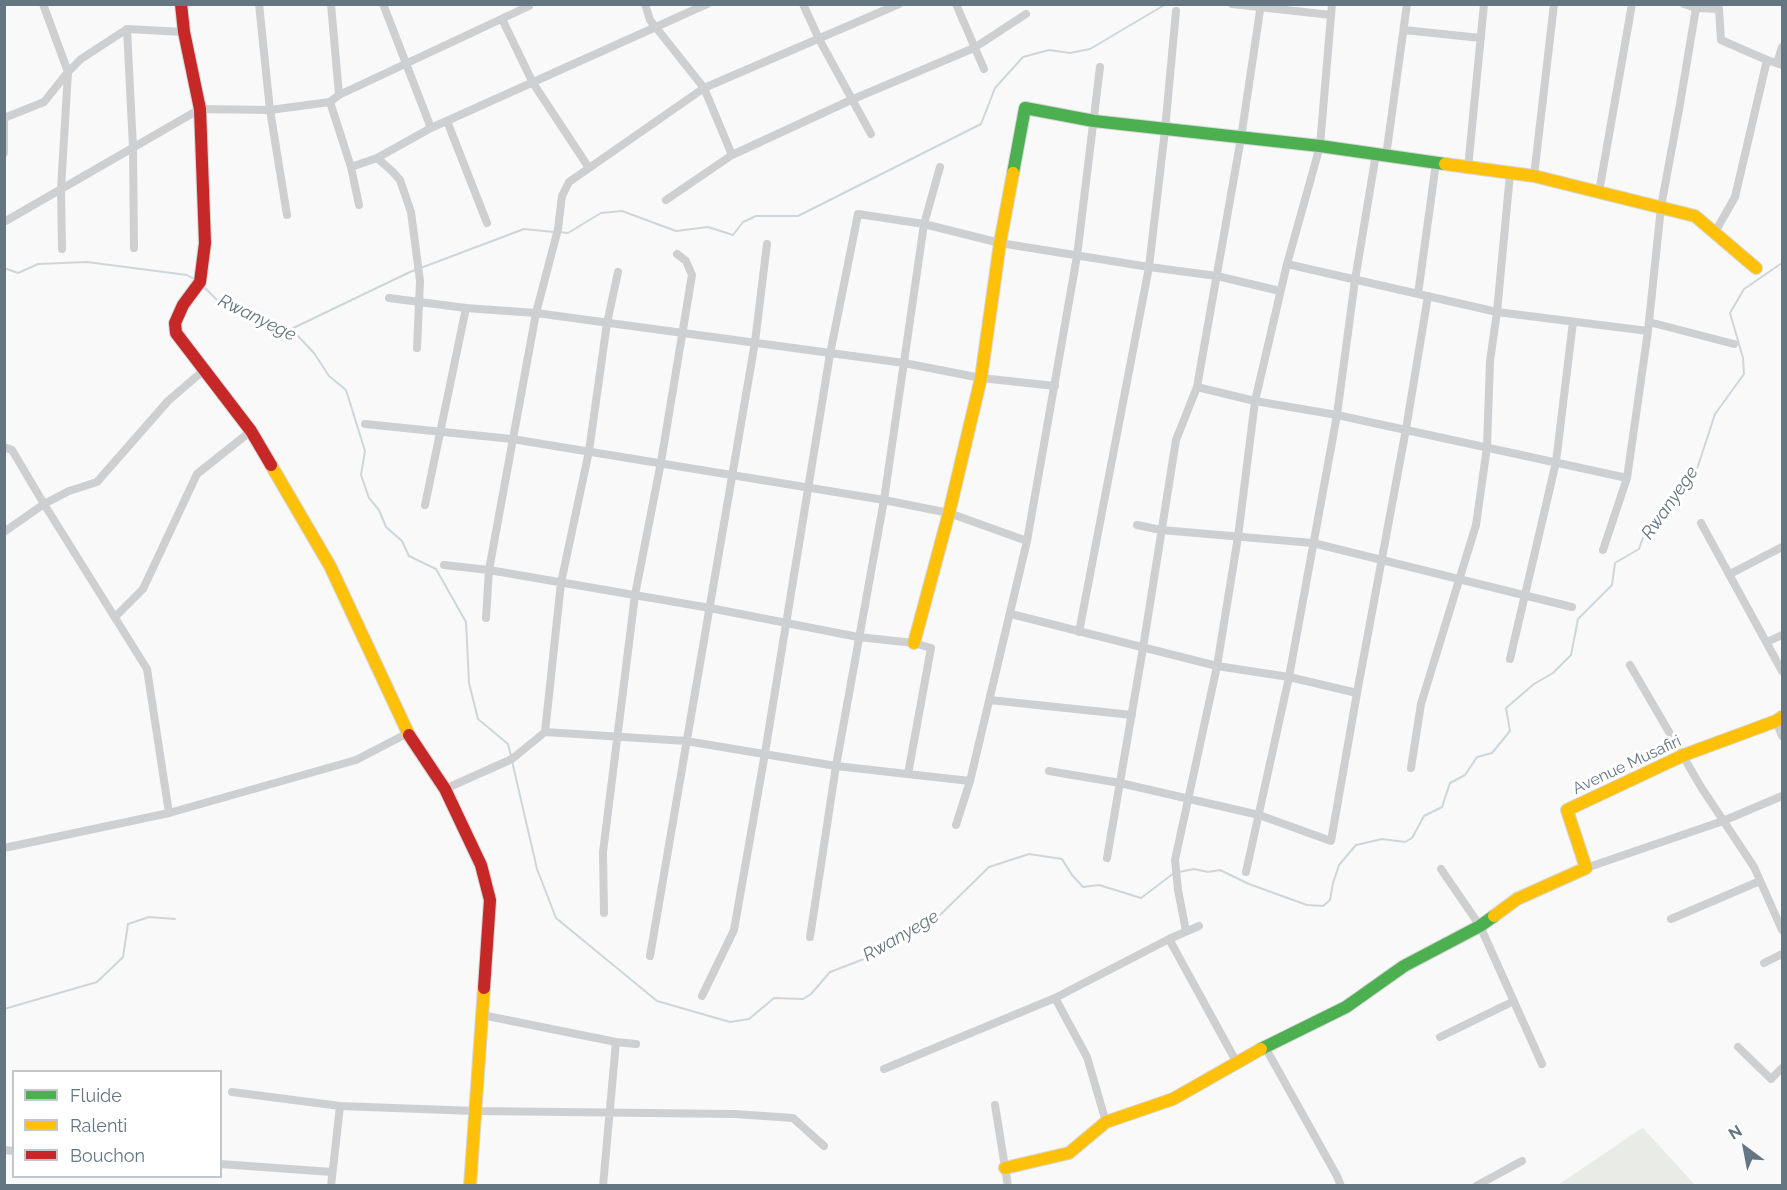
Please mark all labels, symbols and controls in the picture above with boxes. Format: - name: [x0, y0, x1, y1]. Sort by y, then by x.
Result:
- water label: Rwanyege: [215, 290, 299, 346]
- water label: Rwanyege: [1637, 462, 1703, 544]
- street label: Avenue Musafiri: [1570, 732, 1684, 798]
- water label: Rwanyege: [859, 906, 943, 966]
- legend: [12, 1070, 222, 1178]
- text: Fluide: [70, 1085, 122, 1106]
- text: Ralenti: [70, 1115, 127, 1136]
- north arrow: [1715, 1118, 1775, 1178]
- text: N: [1725, 1121, 1745, 1144]
- text: Bouchon: [70, 1145, 145, 1166]

